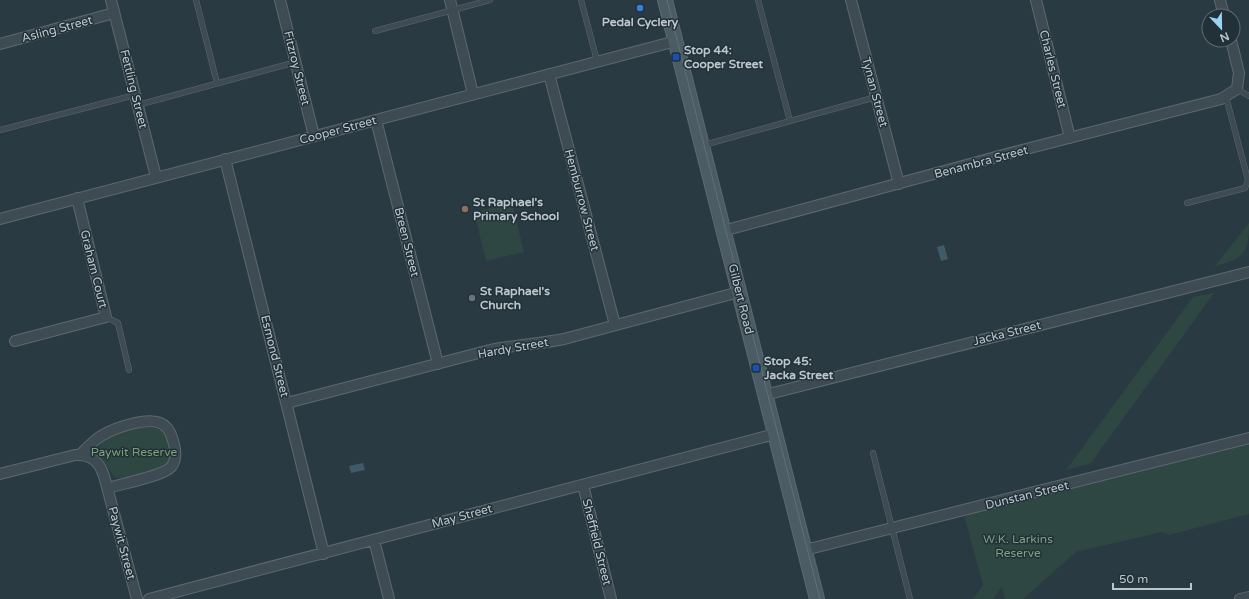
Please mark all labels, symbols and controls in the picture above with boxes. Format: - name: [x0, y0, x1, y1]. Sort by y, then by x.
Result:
- marker: Pedal Cyclery: [635, 3, 645, 13]
- north arrow: [1201, 8, 1241, 48]
- street label: Asling Street: [20, 13, 94, 45]
- place label: Pedal Cyclery: [602, 15, 679, 30]
- street label: Fitzroy Street: [281, 29, 313, 107]
- street label: Charles Street: [1037, 29, 1070, 110]
- text: N: [1218, 29, 1231, 44]
- place label: Stop 44: Cooper Street: [684, 43, 764, 72]
- street label: Fettling Street: [117, 48, 151, 130]
- marker: Stop 44: Cooper Street: [671, 52, 681, 62]
- street label: Tynan Street: [859, 56, 891, 129]
- street label: Cooper Street: [298, 113, 378, 147]
- street label: Benambra Street: [933, 143, 1030, 181]
- street label: Hemburrow Street: [562, 148, 602, 253]
- place label: St Raphael's Primary School: [473, 195, 559, 224]
- marker: St Raphael's Primary School: [460, 204, 470, 214]
- street label: Breen Street: [392, 206, 422, 279]
- street label: Graham Court: [77, 228, 111, 310]
- street label: Gilbert Road: [726, 262, 756, 336]
- place label: St Raphael's Church: [480, 284, 550, 312]
- marker: St Raphael's Church: [467, 293, 477, 303]
- street label: Esmond Street: [258, 314, 292, 399]
- street label: Jacka Street: [972, 318, 1043, 348]
- street label: Hardy Street: [477, 335, 550, 361]
- place label: Stop 45: Jacka Street: [763, 354, 834, 382]
- marker: Stop 45: Jacka Street: [751, 363, 761, 373]
- park label: Paywit Reserve: [91, 445, 177, 459]
- street label: Dunstan Street: [984, 478, 1070, 512]
- street label: Sheffield Street: [579, 497, 615, 587]
- street label: May Street: [430, 501, 494, 531]
- street label: Paywit Street: [105, 505, 139, 582]
- park label: W.K. Larkins Reserve: [983, 532, 1053, 560]
- scale bar: [1113, 565, 1191, 591]
- text: 50 m: [1119, 572, 1148, 586]

